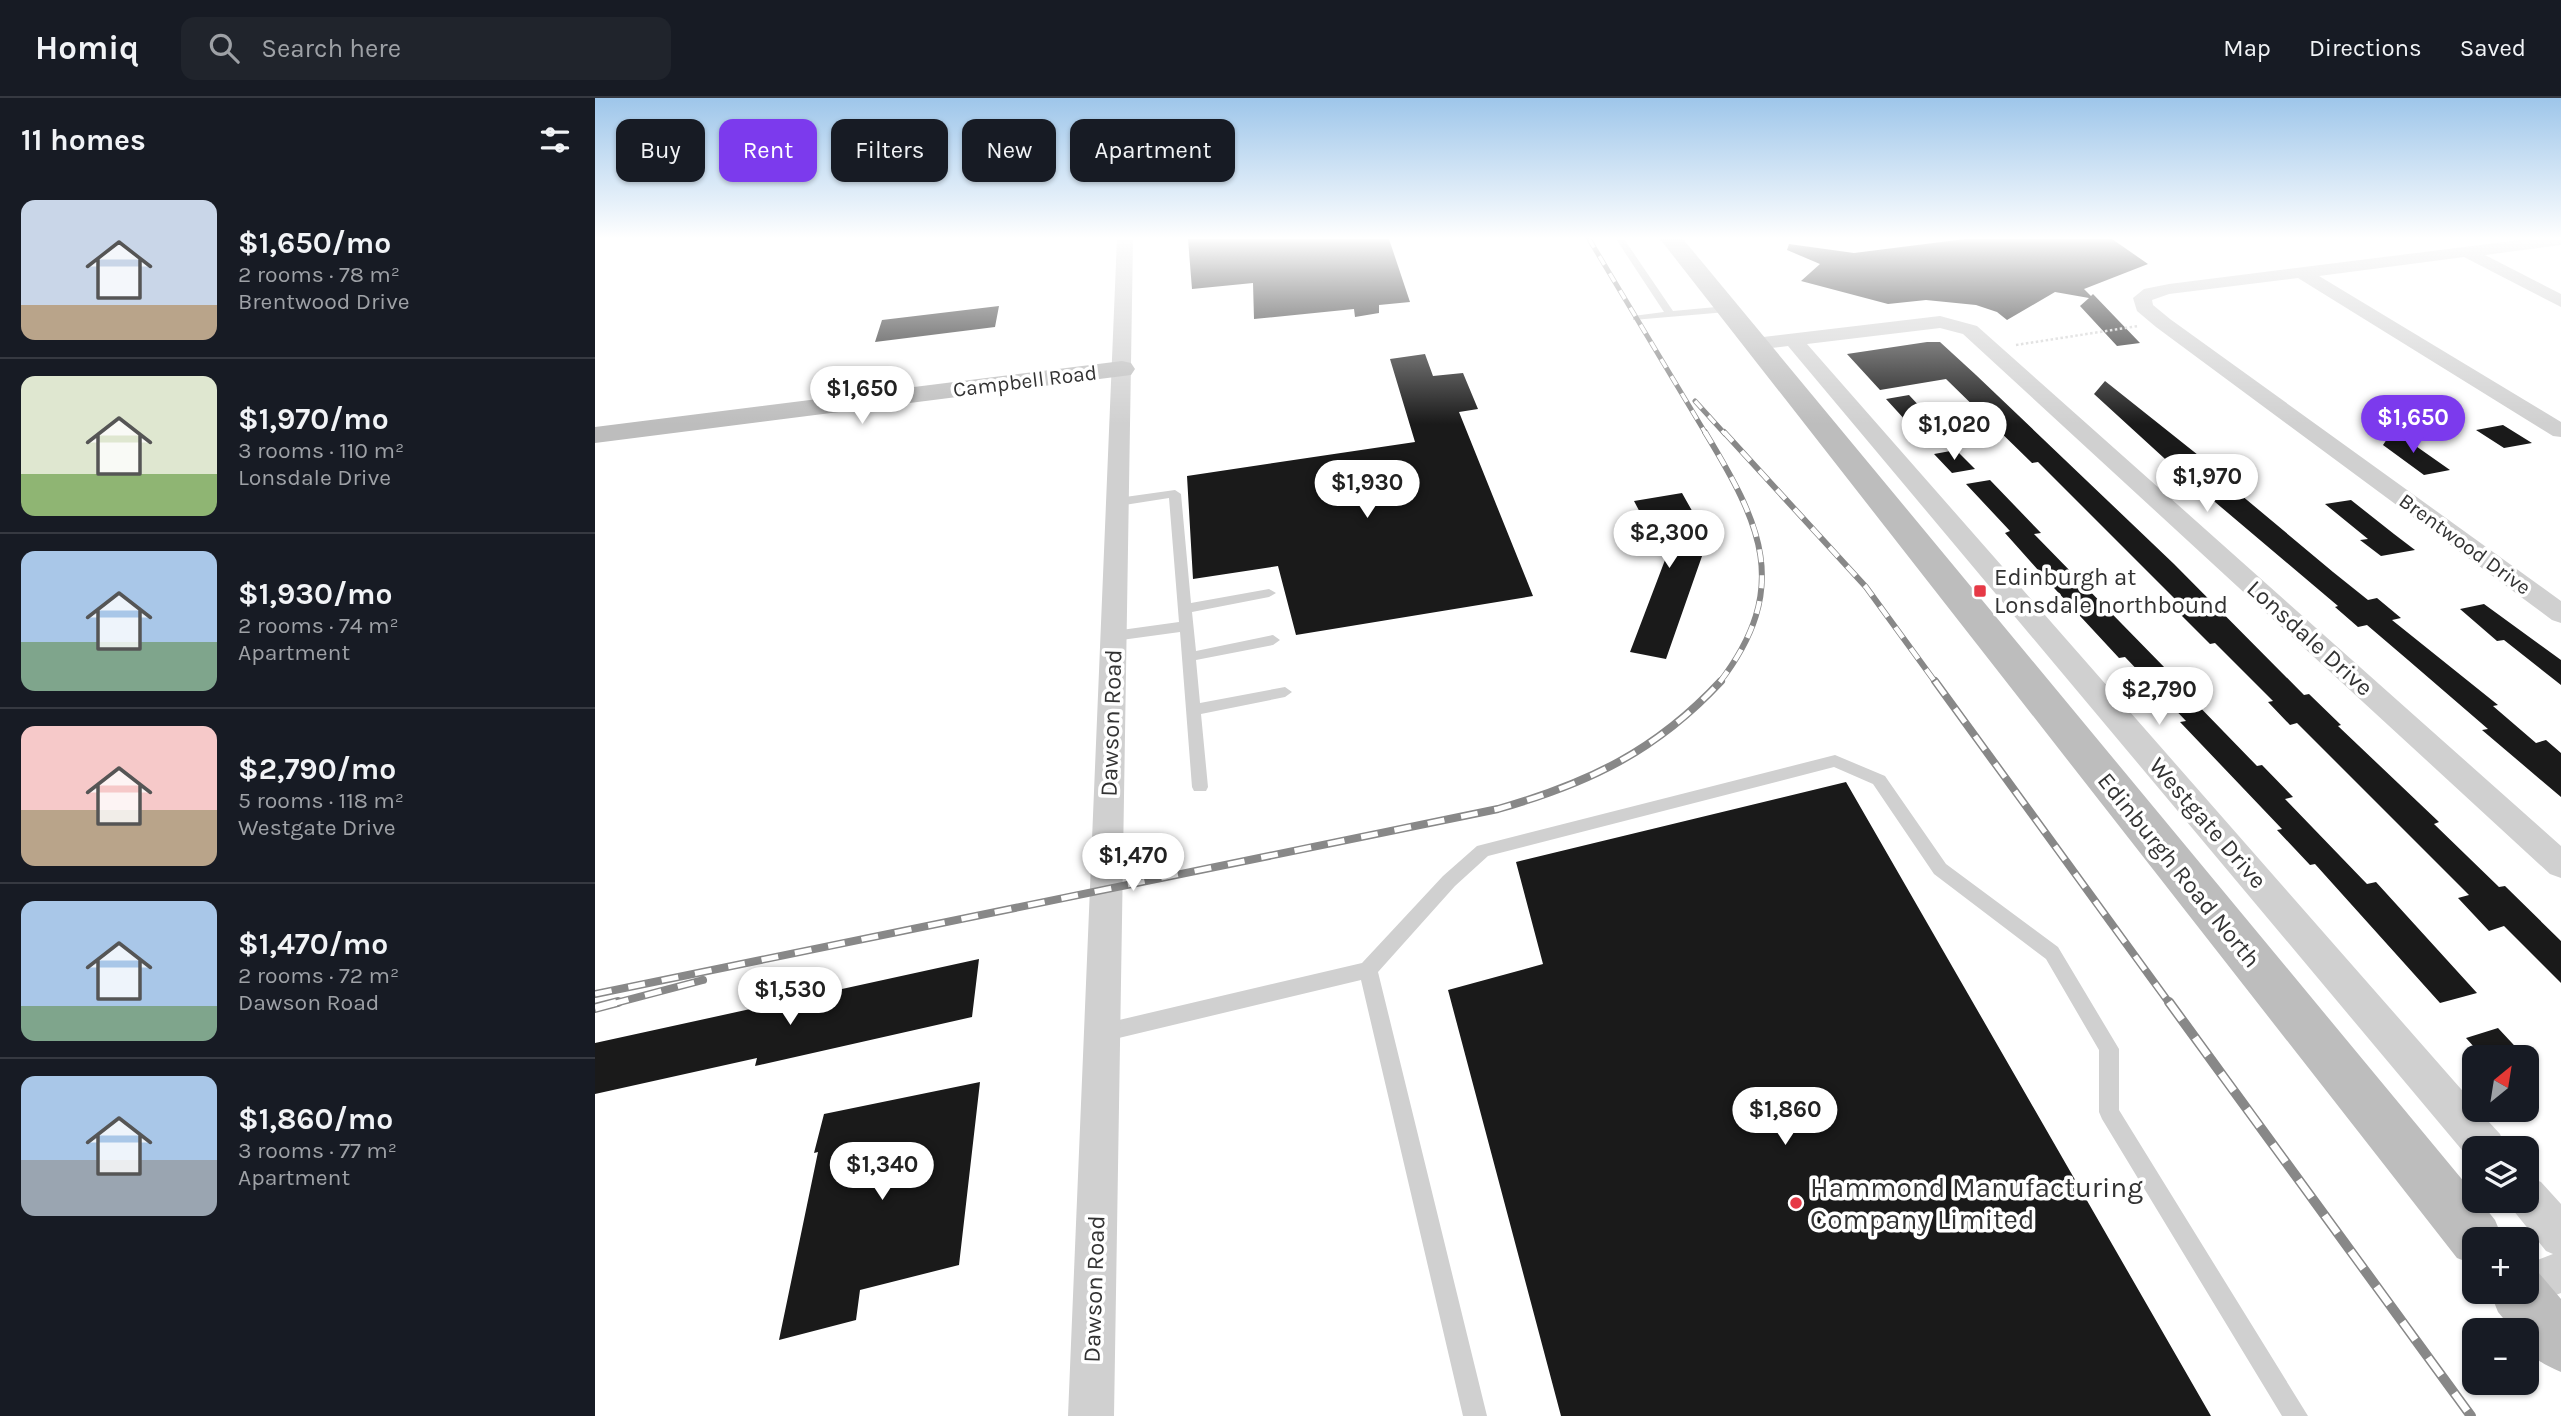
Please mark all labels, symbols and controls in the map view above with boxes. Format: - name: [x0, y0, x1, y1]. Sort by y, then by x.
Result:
- search box: [181, 17, 671, 80]
- text: Homiq: [35, 29, 139, 67]
- icon: search: [205, 29, 243, 67]
- text: Search here: [261, 33, 401, 64]
- text: Map: [2223, 34, 2271, 62]
- text: Directions: [2309, 34, 2422, 62]
- text: Saved: [2460, 34, 2526, 62]
- chip: Buy: [616, 119, 705, 182]
- chip: Rent: [719, 119, 817, 182]
- chip: Filters: [831, 119, 948, 182]
- chip: New: [962, 119, 1056, 182]
- chip: Apartment: [1070, 119, 1235, 182]
- icon: filters: [536, 121, 574, 159]
- text: 11 homes: [21, 122, 146, 158]
- text: $1,650/mo: [238, 225, 391, 261]
- icon: home: [77, 228, 161, 312]
- text: 2 rooms · 78 m²: [238, 261, 400, 288]
- text: Brentwood Drive: [238, 288, 410, 315]
- street label: Campbell Road: [952, 360, 1098, 402]
- pin: $1,650: [805, 366, 919, 426]
- text: $1,650: [826, 375, 898, 402]
- pin: $1,650: [2356, 396, 2470, 455]
- text: $1,970/mo: [238, 401, 389, 437]
- pin: $1,020: [1897, 402, 2011, 462]
- icon: home: [77, 404, 161, 488]
- text: $1,650: [2377, 404, 2449, 431]
- text: $1,020: [1918, 411, 1990, 438]
- text: 3 rooms · 110 m²: [238, 437, 404, 464]
- pin: $1,970: [2150, 454, 2264, 514]
- pin: $1,930: [1310, 460, 1424, 520]
- text: $1,970: [2172, 463, 2242, 490]
- text: Lonsdale Drive: [238, 464, 391, 491]
- text: $1,930: [1331, 469, 1403, 496]
- street label: Brentwood Drive: [2395, 488, 2535, 600]
- pin: $2,300: [1612, 510, 1726, 570]
- text: $2,300: [1630, 519, 1708, 546]
- place label: Edinburgh at Lonsdale northbound: [1994, 563, 2228, 619]
- street label: Lonsdale Drive: [2241, 574, 2379, 702]
- text: $1,930/mo: [238, 576, 393, 612]
- icon: home: [77, 579, 161, 663]
- marker: Edinburgh at Lonsdale northbound: [1972, 583, 1988, 599]
- text: 2 rooms · 74 m²: [238, 612, 399, 639]
- text: Apartment: [238, 639, 350, 666]
- street label: Dawson Road: [1094, 649, 1128, 797]
- pin: $2,790: [2102, 668, 2216, 727]
- text: $2,790: [2121, 676, 2197, 703]
- text: $2,790/mo: [238, 751, 396, 787]
- street label: Westgate Drive: [2143, 752, 2273, 894]
- icon: home: [77, 754, 161, 838]
- street label: Edinburgh Road North: [2092, 767, 2266, 973]
- text: 5 rooms · 118 m²: [238, 787, 404, 814]
- text: Westgate Drive: [238, 814, 396, 841]
- pin: $1,470: [1076, 834, 1190, 893]
- text: $1,470: [1098, 842, 1168, 869]
- text: $1,470/mo: [238, 926, 388, 962]
- icon: home: [77, 929, 161, 1013]
- text: 2 rooms · 72 m²: [238, 962, 399, 989]
- pin: $1,530: [733, 968, 847, 1027]
- text: $1,530: [754, 976, 826, 1003]
- text: Dawson Road: [238, 989, 379, 1016]
- north arrow: [2462, 1045, 2539, 1122]
- map controls: [2462, 1045, 2539, 1395]
- pin: $1,860: [1728, 1088, 1842, 1147]
- text: $1,860: [1748, 1096, 1822, 1123]
- text: $1,860/mo: [238, 1101, 393, 1137]
- icon: home: [77, 1104, 161, 1188]
- button: layers: [2462, 1136, 2539, 1213]
- text: 3 rooms · 77 m²: [238, 1137, 397, 1164]
- pin: $1,340: [825, 1142, 939, 1202]
- text: $1,340: [846, 1151, 918, 1178]
- text: Apartment: [238, 1164, 350, 1191]
- place label: Hammond Manufacturing Company Limited: [1810, 1171, 2143, 1236]
- marker: Hammond Manufacturing Company Limited: [1788, 1195, 1804, 1211]
- street label: Dawson Road: [1077, 1215, 1111, 1363]
- button: +: [2462, 1227, 2539, 1304]
- button: −: [2462, 1318, 2539, 1395]

